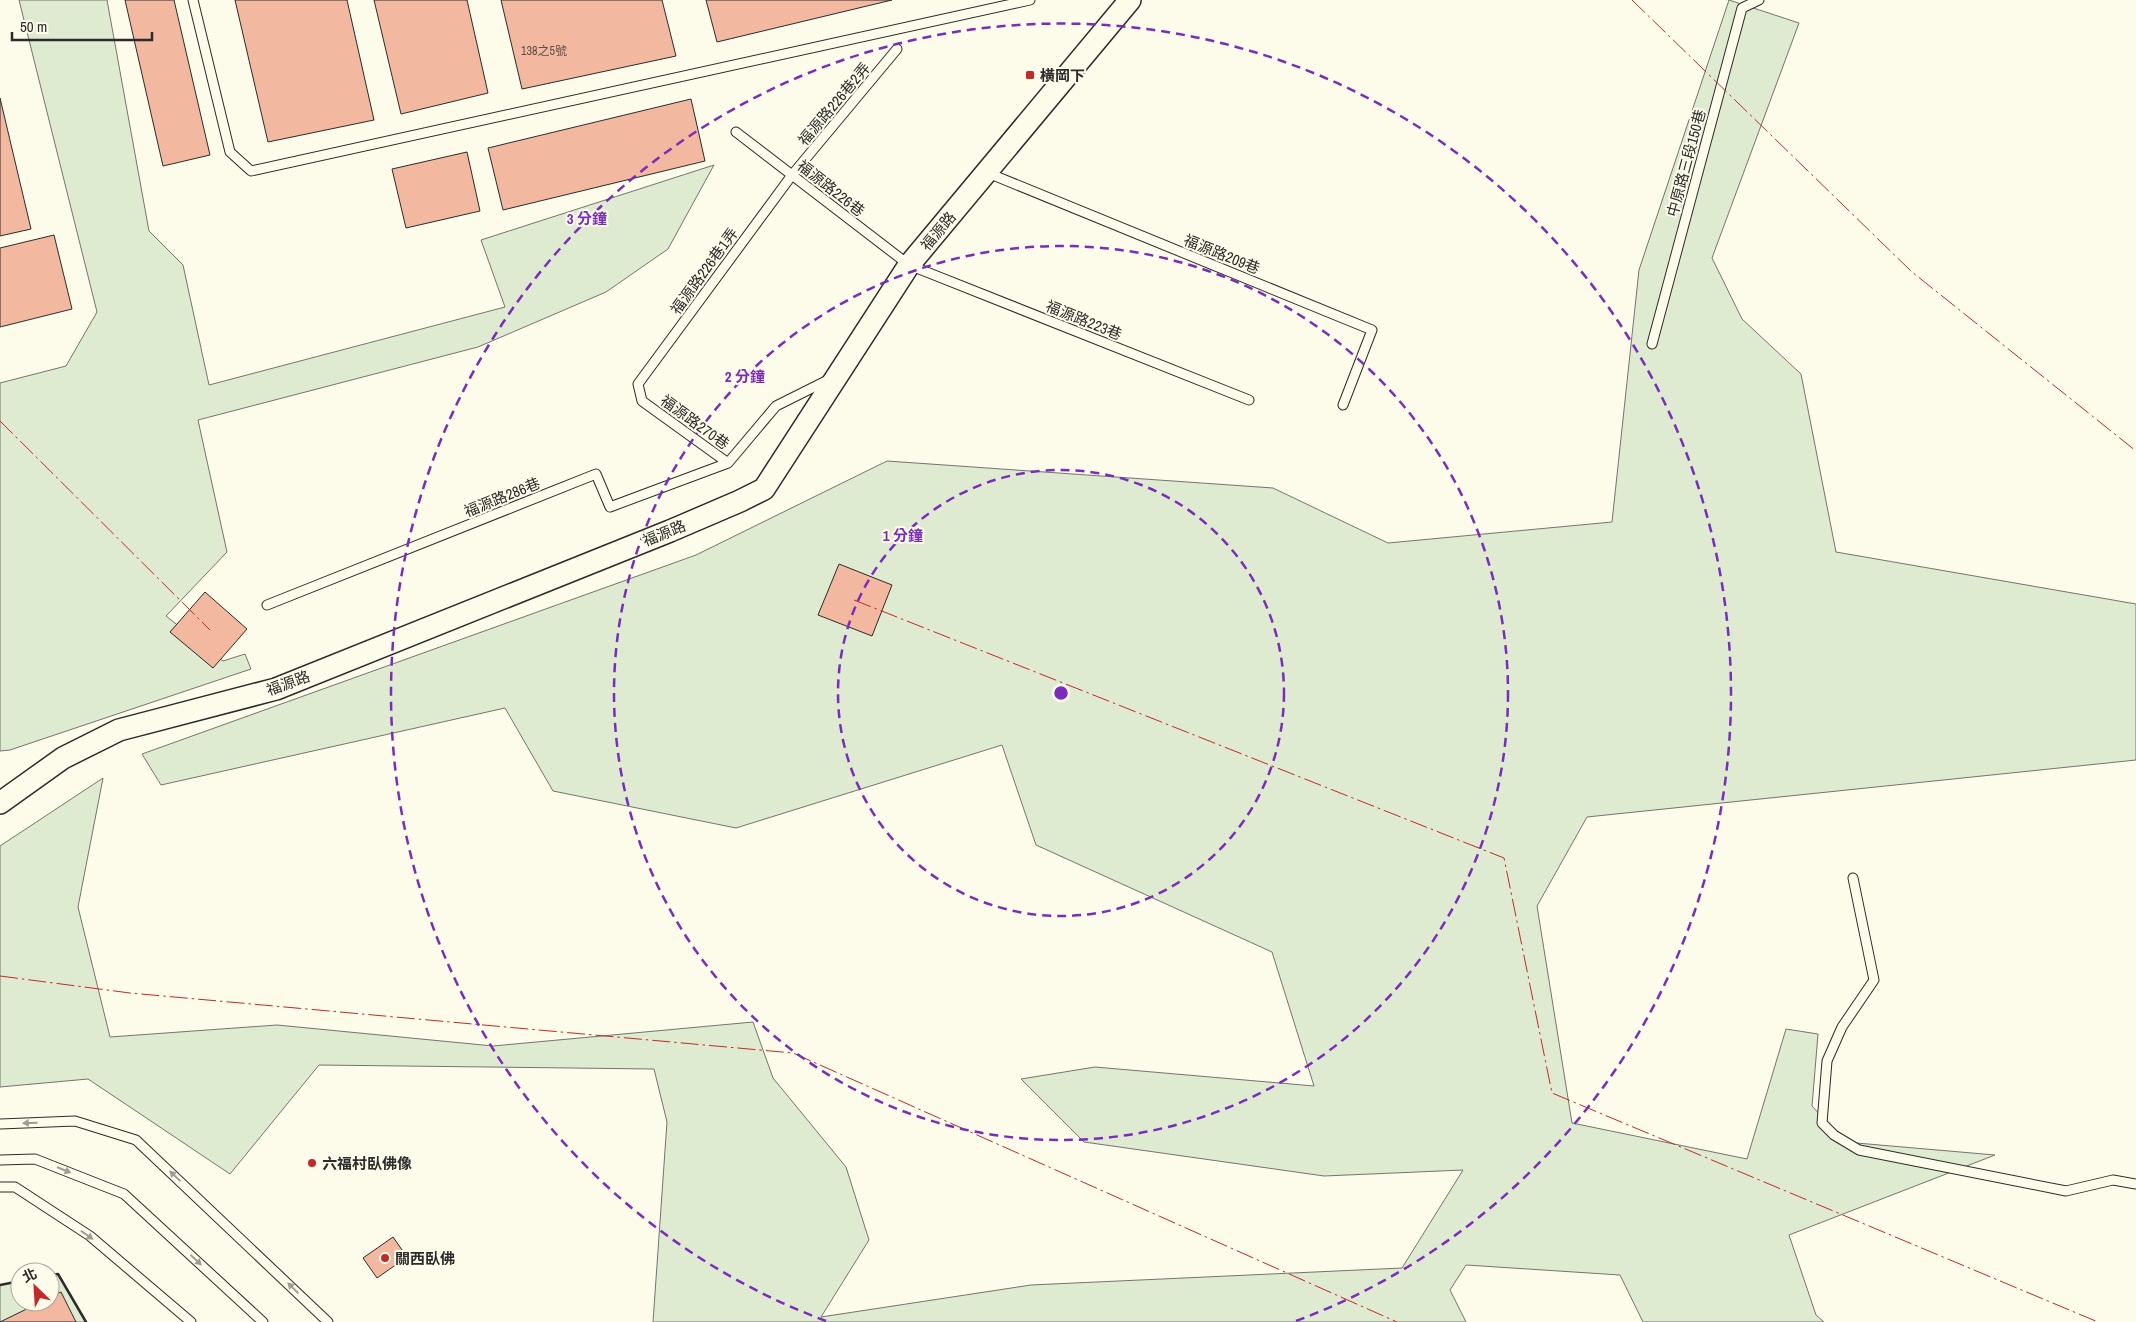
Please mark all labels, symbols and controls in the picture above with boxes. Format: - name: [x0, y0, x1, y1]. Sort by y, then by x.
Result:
- scale bar: [12, 10, 152, 42]
- text: 50 m: [20, 16, 47, 37]
- house number: 138之5號: [521, 43, 567, 59]
- street label: 福源路226巷2弄: [793, 58, 875, 150]
- place label: 橫岡下: [1040, 65, 1085, 86]
- marker: 橫岡下: [1024, 69, 1036, 81]
- street label: 中原路三段150巷: [1662, 107, 1710, 219]
- street label: 福源路226巷: [793, 155, 869, 221]
- street label: 福源路: [915, 207, 961, 255]
- text: 3 分鐘: [567, 208, 607, 229]
- street label: 福源路226巷1弄: [665, 223, 743, 319]
- street label: 福源路209巷: [1181, 229, 1263, 279]
- street label: 福源路223巷: [1043, 295, 1125, 345]
- text: 2 分鐘: [725, 366, 765, 387]
- street label: 福源路270巷: [656, 390, 734, 454]
- street label: 福源路286巷: [461, 472, 543, 522]
- street label: 福源路: [639, 515, 689, 551]
- text: 1 分鐘: [883, 525, 923, 546]
- street label: 福源路: [263, 665, 313, 701]
- centre of rings: [1052, 684, 1070, 702]
- one-way arrow: [22, 1119, 38, 1127]
- place label: 六福村臥佛像: [322, 1153, 412, 1174]
- marker: 六福村臥佛像: [306, 1157, 318, 1169]
- one-way arrow: [57, 1166, 72, 1174]
- one-way arrow: [169, 1171, 182, 1182]
- one-way arrow: [80, 1230, 94, 1240]
- place label: 關西臥佛: [395, 1248, 455, 1269]
- marker: 關西臥佛: [379, 1252, 391, 1264]
- one-way arrow: [190, 1255, 202, 1266]
- north arrow: [10, 1262, 60, 1312]
- text: 北: [19, 1264, 40, 1286]
- one-way arrow: [287, 1282, 299, 1294]

